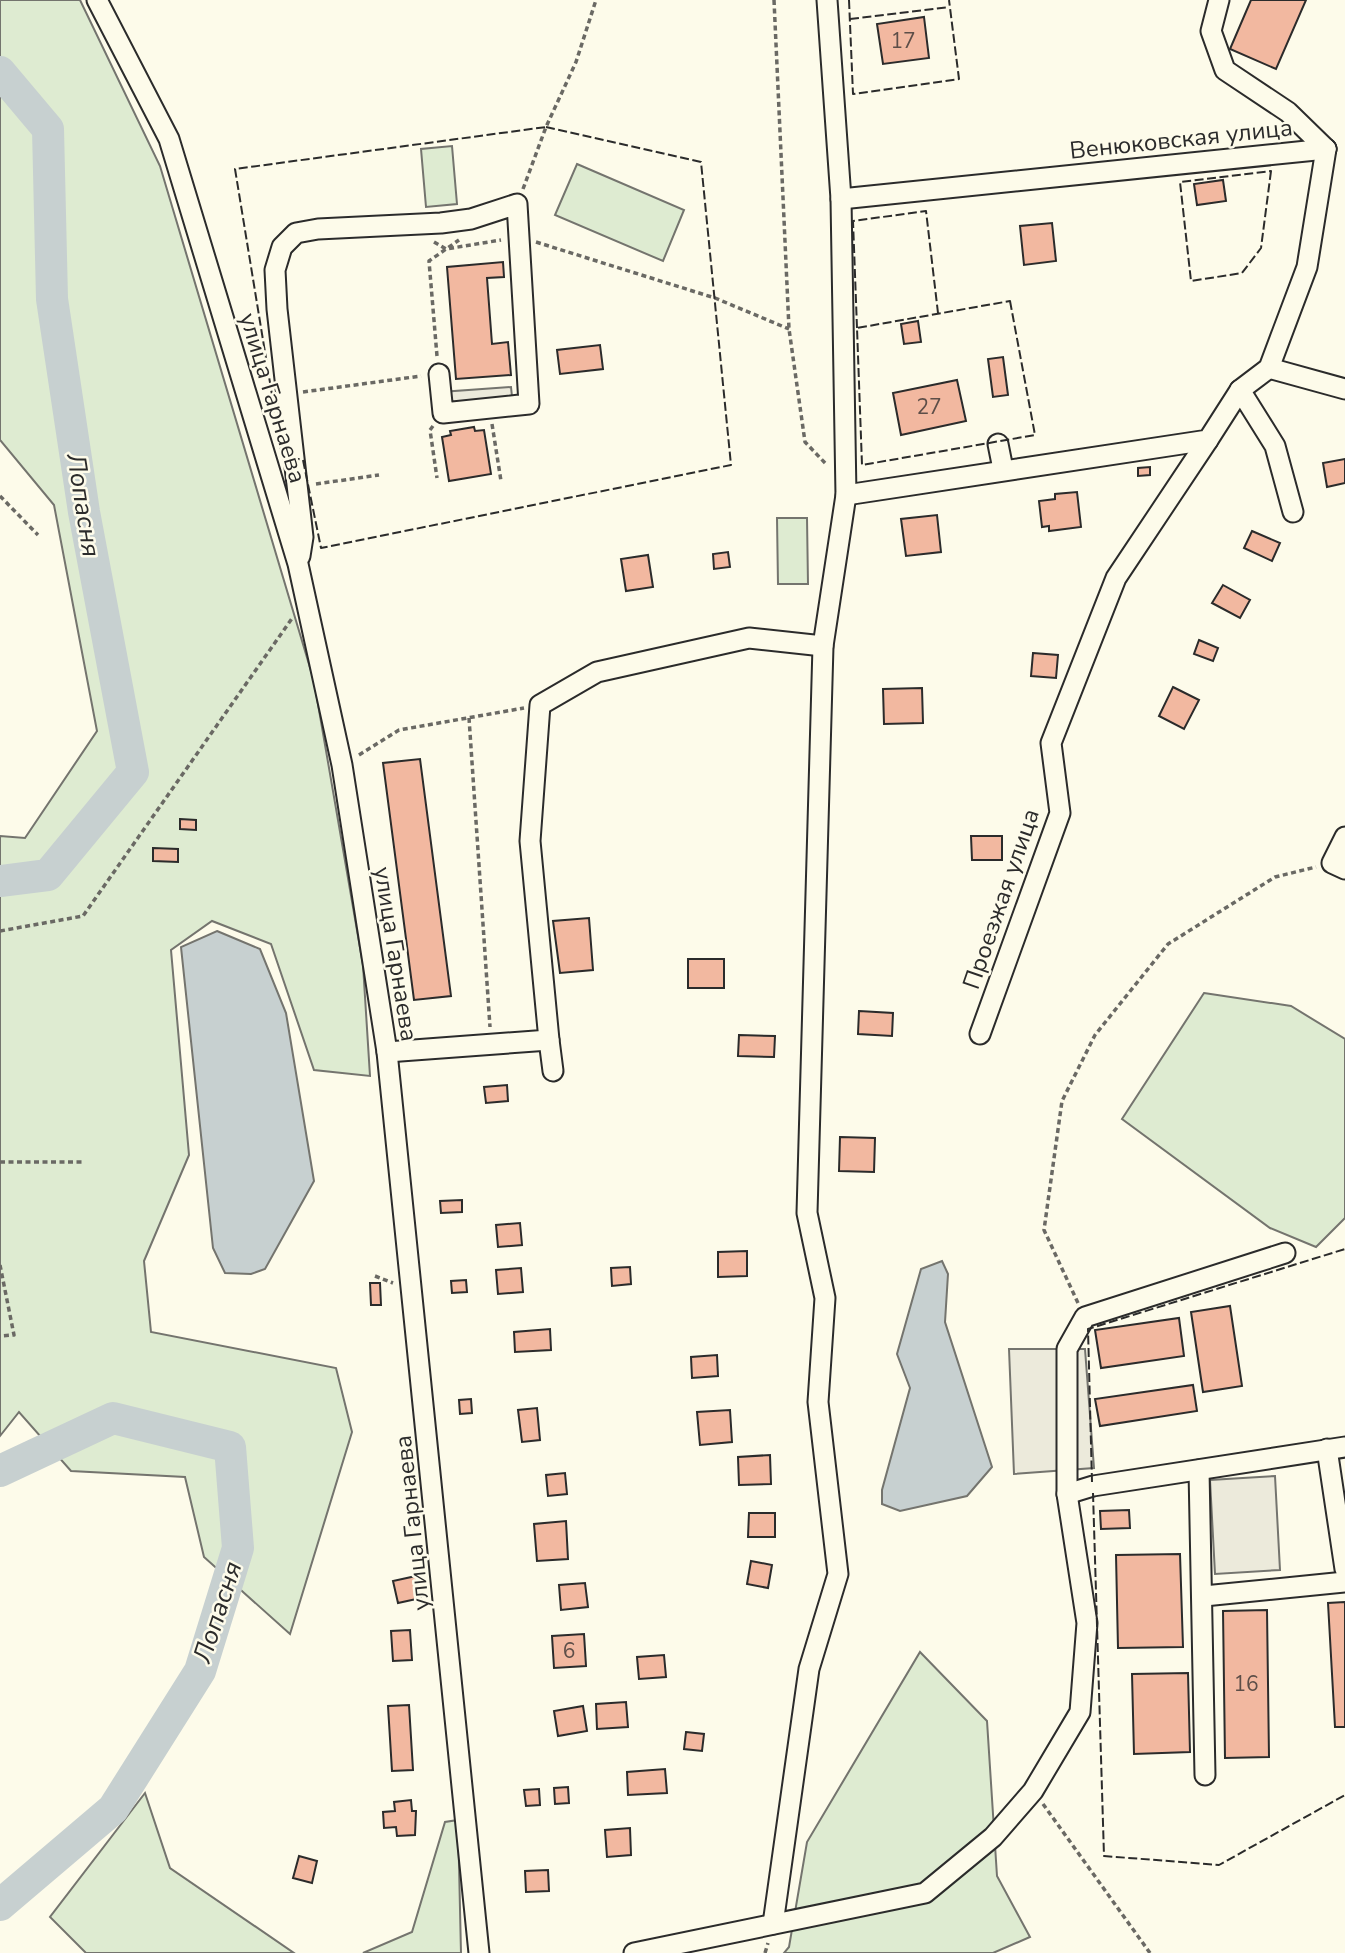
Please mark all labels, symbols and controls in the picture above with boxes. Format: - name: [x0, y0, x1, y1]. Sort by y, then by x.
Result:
- house number: 17: [890, 27, 916, 55]
- street label: Венюковская улица: [1068, 111, 1294, 167]
- street label: улица Гарнаева: [232, 309, 314, 487]
- house number: 27: [916, 393, 942, 421]
- water label: Лопасня: [58, 450, 109, 560]
- street label: Проезжая улица: [955, 805, 1047, 993]
- street label: улица Гарнаева: [366, 865, 426, 1043]
- street label: улица Гарнаева: [387, 1434, 437, 1612]
- water label: Лопасня: [184, 1557, 250, 1668]
- house number: 6: [563, 1637, 575, 1665]
- house number: 16: [1233, 1670, 1259, 1698]

